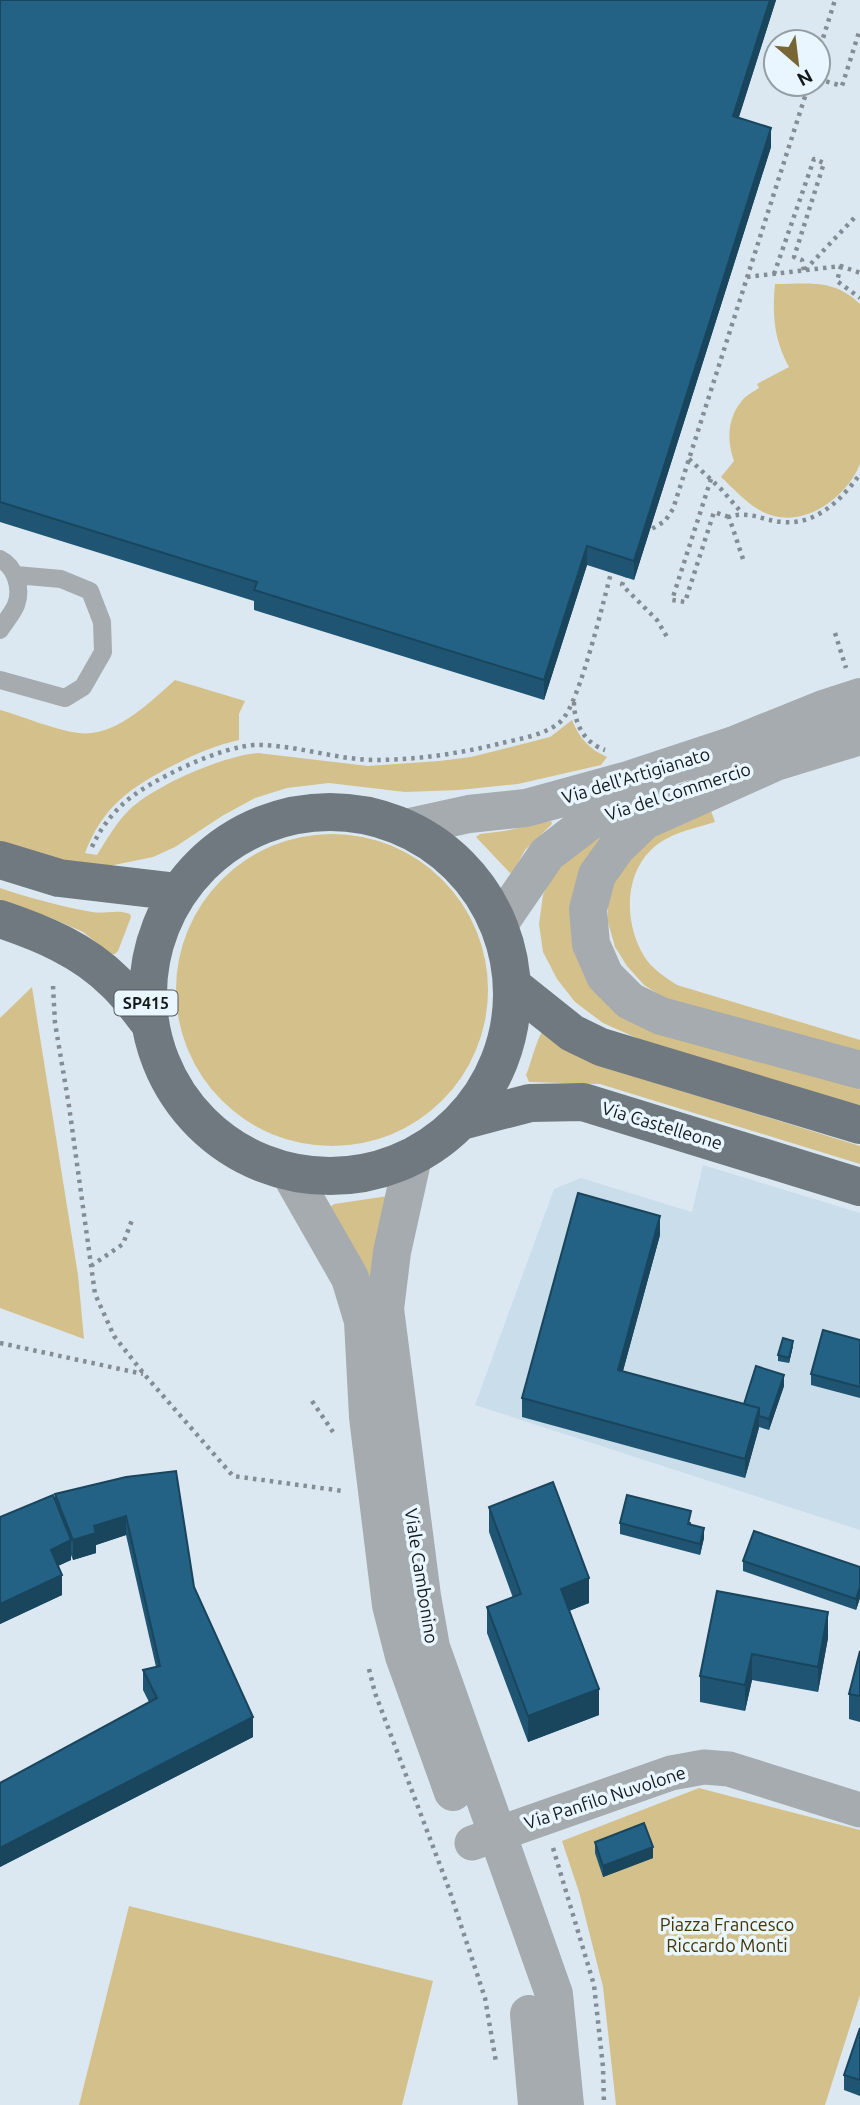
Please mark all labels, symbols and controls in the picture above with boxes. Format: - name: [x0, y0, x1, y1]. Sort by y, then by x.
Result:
- north arrow: [762, 28, 832, 98]
- text: N: [794, 65, 816, 91]
- street label: Via dell'Artigianato: [559, 743, 712, 807]
- street label: Via del Commercio: [602, 758, 753, 824]
- road number: SP415: [114, 990, 178, 1015]
- street label: Via Castelleone: [600, 1097, 725, 1153]
- street label: Viale Cambonino: [401, 1507, 443, 1645]
- street label: Via Panfilo Nuvolone: [522, 1762, 688, 1833]
- park label: Piazza Francesco Riccardo Monti: [660, 1914, 794, 1955]

